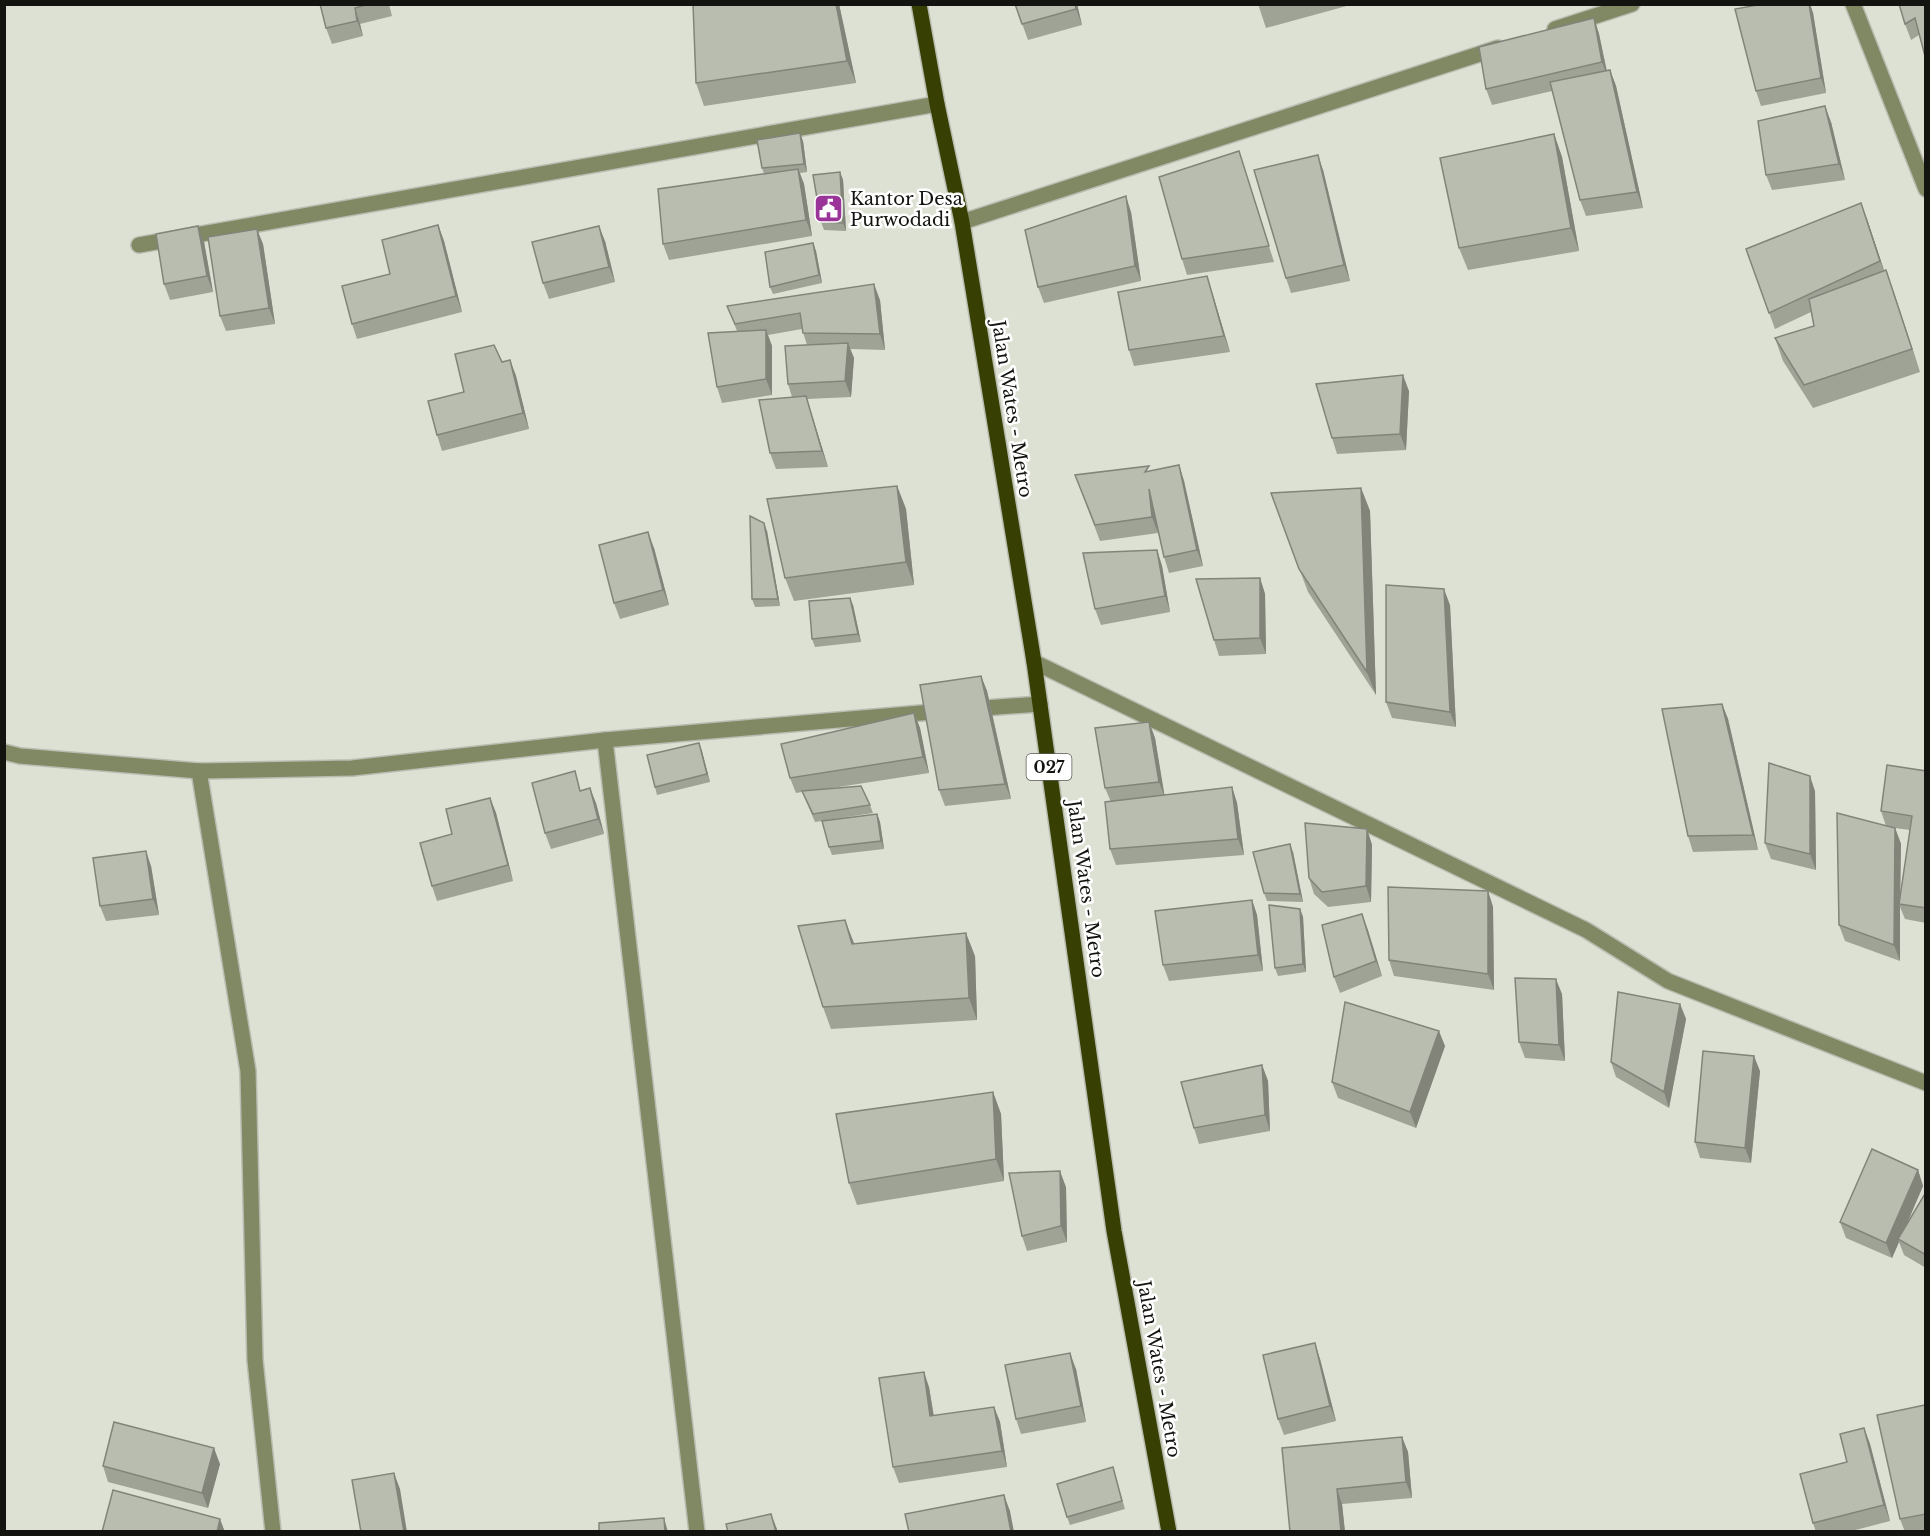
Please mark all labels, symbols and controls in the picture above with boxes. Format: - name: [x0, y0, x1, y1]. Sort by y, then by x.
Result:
- place label: Kantor Desa Purwodadi: [850, 188, 963, 231]
- public building icon: Kantor Desa Purwodadi: [813, 193, 845, 225]
- street label: Jalan Wates - Metro: [987, 317, 1037, 499]
- road number: 027: [1026, 754, 1072, 780]
- street label: Jalan Wates - Metro: [1062, 797, 1109, 979]
- street label: Jalan Wates - Metro: [1132, 1277, 1185, 1459]

